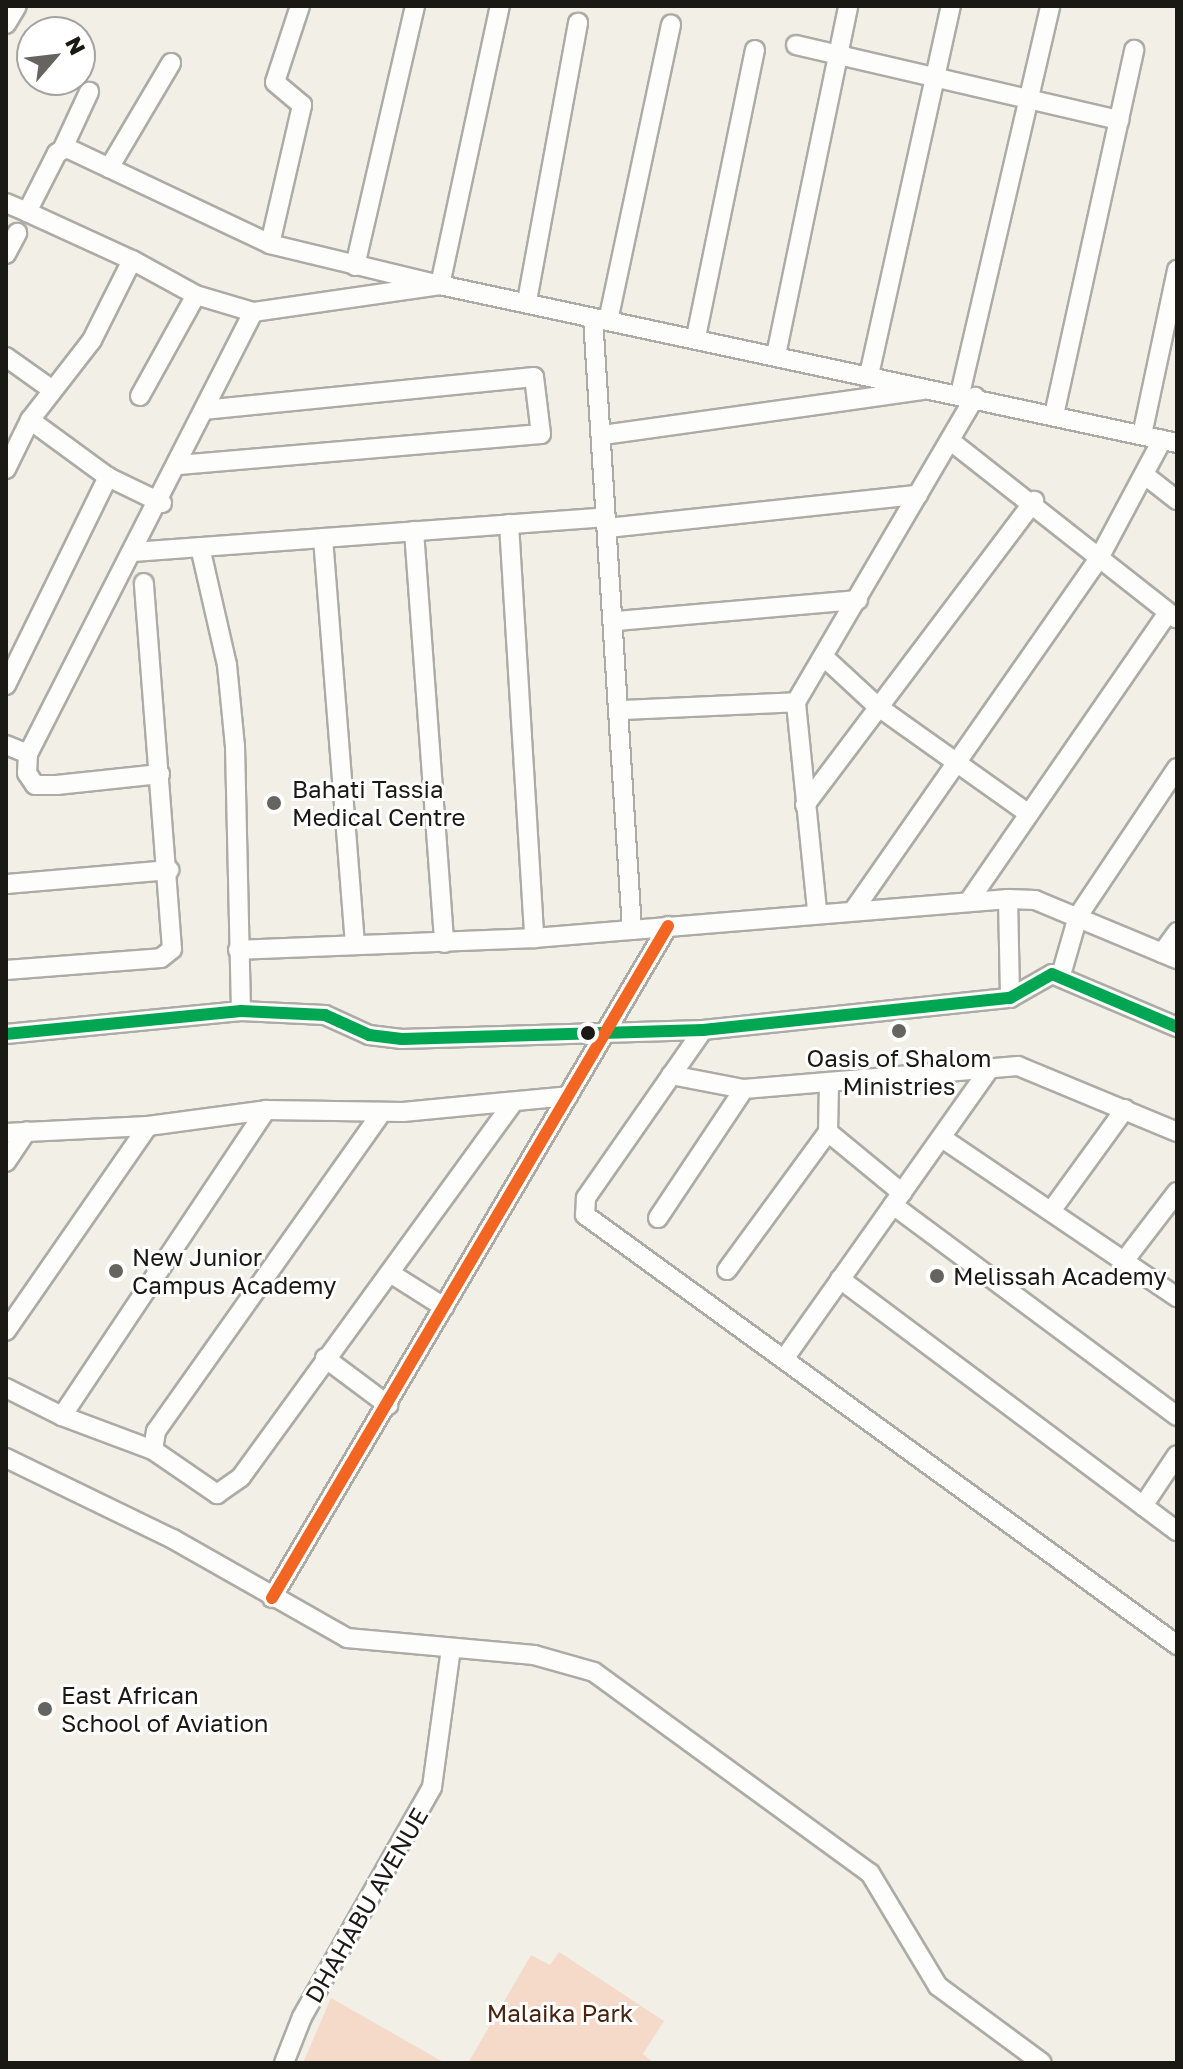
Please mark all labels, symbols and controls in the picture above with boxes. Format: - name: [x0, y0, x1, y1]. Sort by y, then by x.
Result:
- north arrow: [16, 16, 96, 96]
- text: N: [60, 32, 92, 59]
- place label: Bahati Tassia Medical Centre: [292, 775, 465, 831]
- marker: Bahati Tassia Medical Centre: [263, 792, 285, 814]
- marker: Oasis of Shalom Ministries: [890, 1022, 908, 1040]
- unlabelled marker: [580, 1025, 596, 1041]
- place label: Oasis of Shalom Ministries: [807, 1044, 991, 1100]
- place label: New Junior Campus Academy: [132, 1243, 336, 1299]
- marker: New Junior Campus Academy: [107, 1262, 125, 1280]
- place label: Melissah Academy: [953, 1262, 1167, 1290]
- marker: Melissah Academy: [928, 1267, 946, 1285]
- place label: East African School of Aviation: [61, 1681, 269, 1737]
- marker: East African School of Aviation: [36, 1700, 54, 1718]
- street label: DHAHABU AVENUE: [299, 1803, 433, 2007]
- park label: Malaika Park: [487, 1999, 633, 2027]

